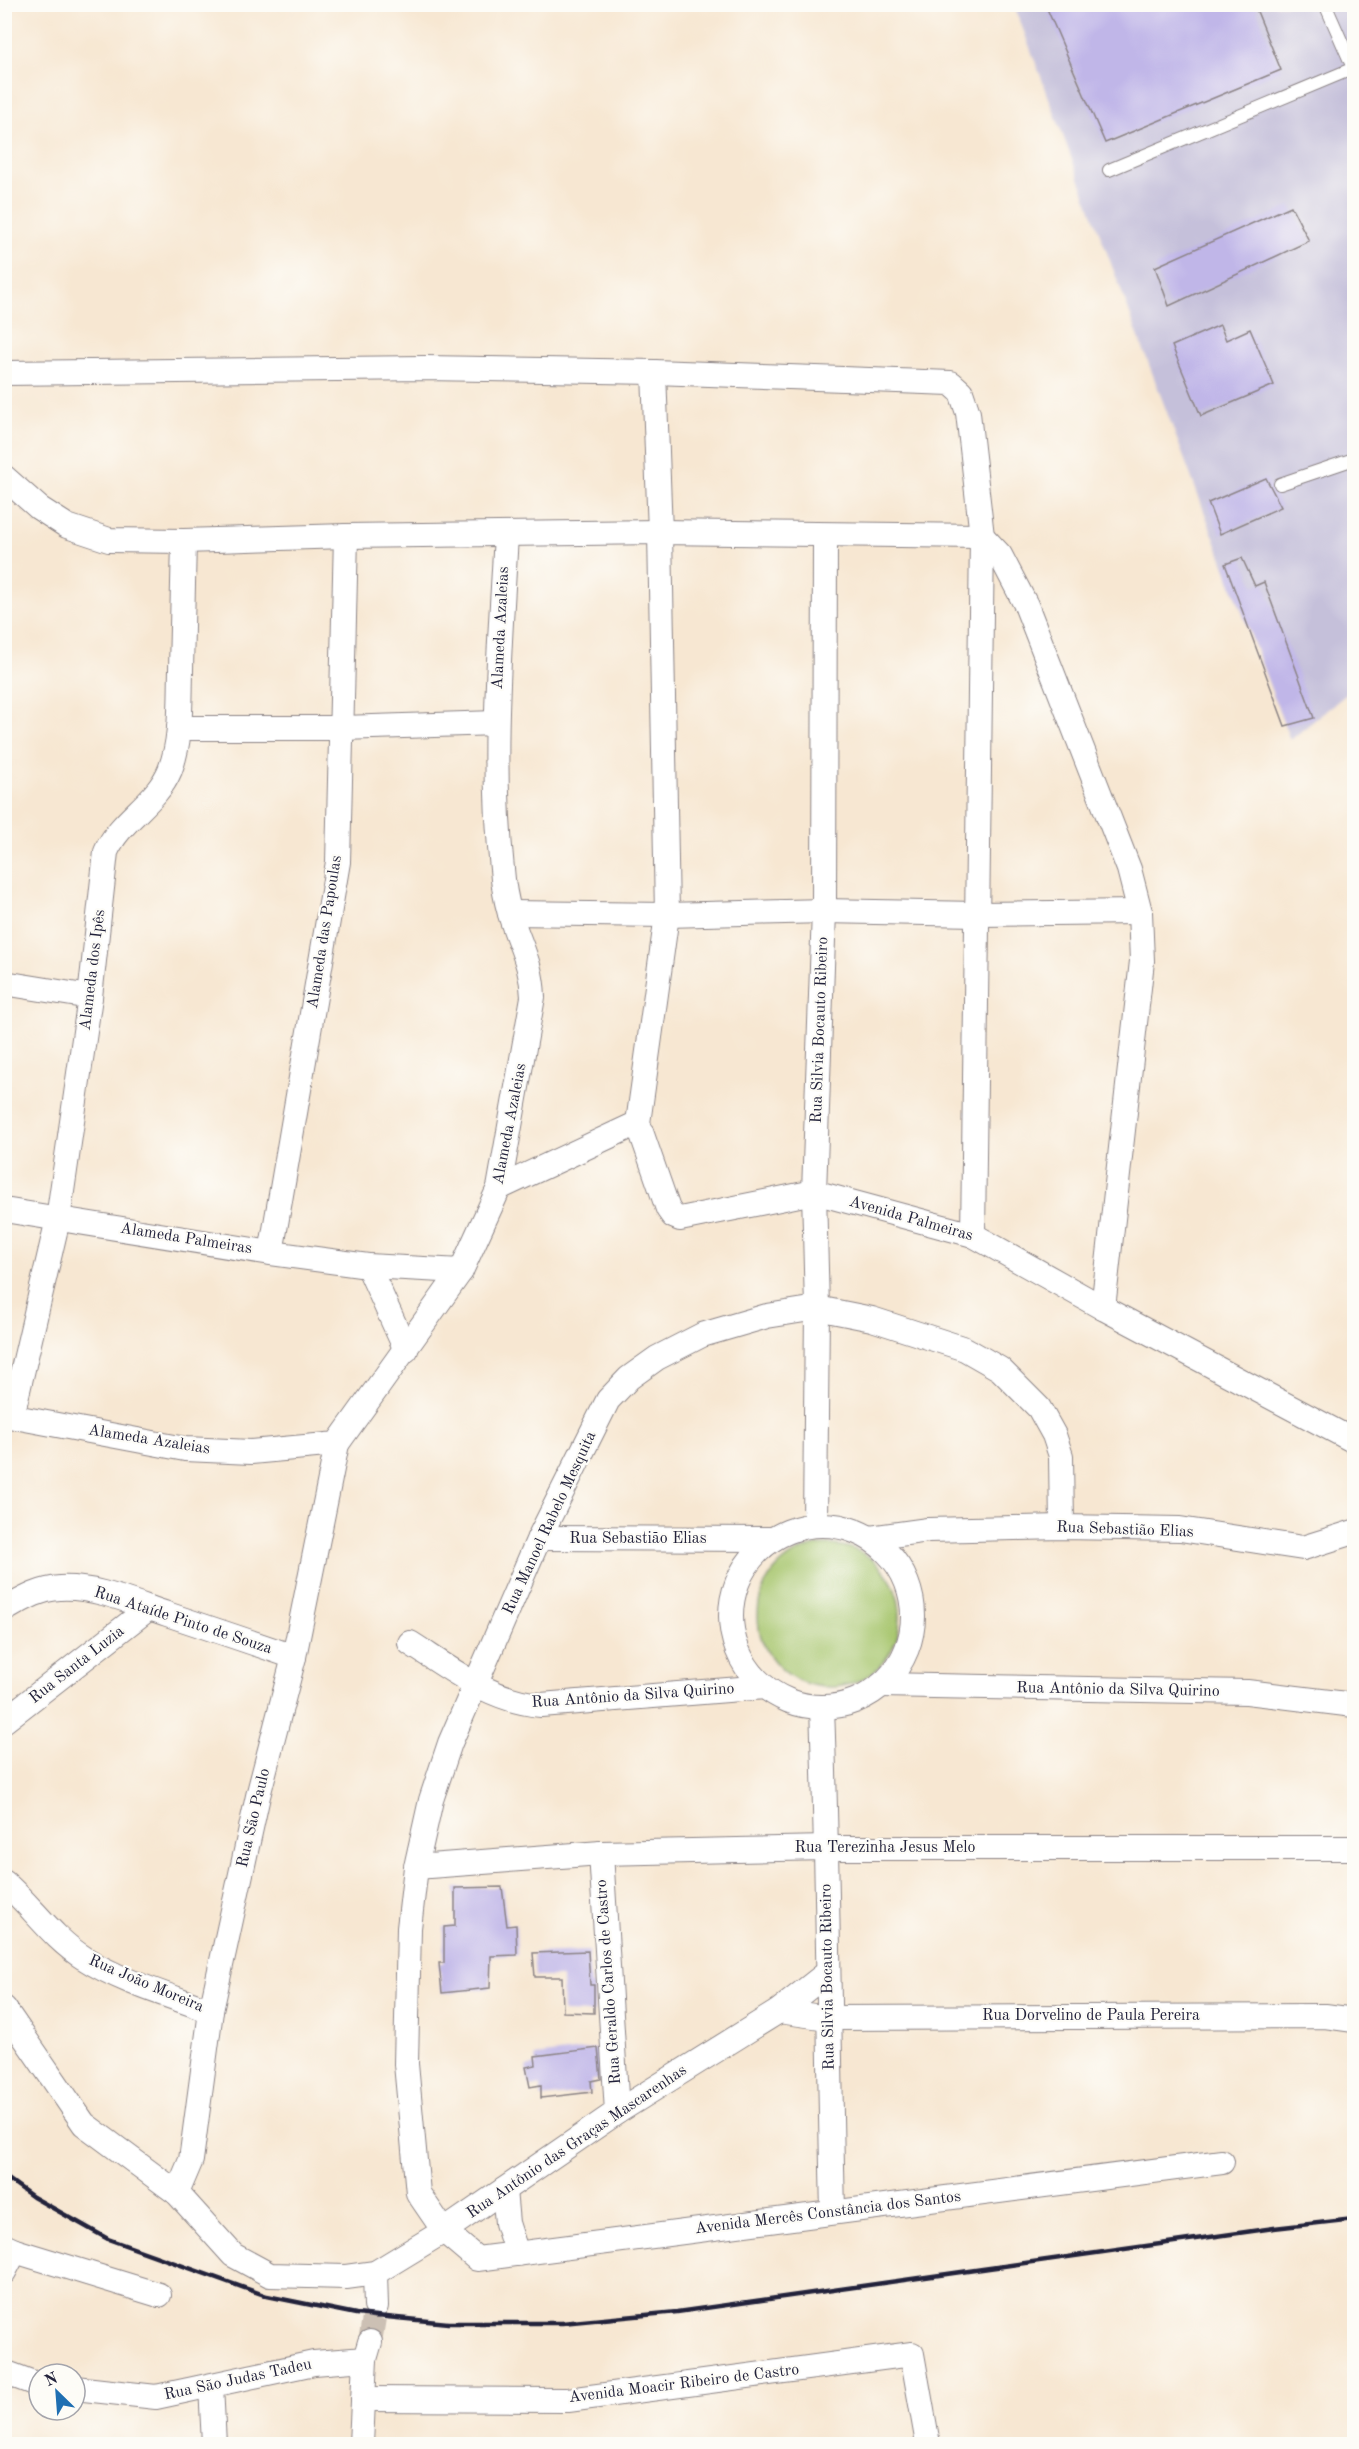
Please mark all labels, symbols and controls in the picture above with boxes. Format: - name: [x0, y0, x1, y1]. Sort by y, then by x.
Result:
- street label: Alameda Azaleias: [490, 566, 512, 690]
- street label: Alameda das Papoulas: [305, 854, 345, 1010]
- street label: Alameda dos Ipês: [78, 908, 108, 1031]
- street label: Rua Silvia Bocauto Ribeiro: [809, 936, 831, 1124]
- street label: Alameda Azaleias: [490, 1062, 530, 1186]
- street label: Avenida Palmeiras: [847, 1194, 975, 1244]
- street label: Alameda Palmeiras: [119, 1221, 253, 1257]
- street label: Alameda Azaleias: [87, 1422, 211, 1458]
- street label: Rua Manoel Rabelo Mesquita: [500, 1429, 600, 1617]
- street label: Rua Sebastião Elias: [1056, 1520, 1194, 1540]
- street label: Rua Sebastião Elias: [569, 1531, 707, 1547]
- street label: Rua Ataíde Pinto de Souza: [92, 1585, 274, 1657]
- street label: Rua Santa Luzia: [27, 1623, 127, 1707]
- street label: Rua Antônio da Silva Quirino: [1016, 1680, 1220, 1700]
- street label: Rua Antônio da Silva Quirino: [531, 1681, 735, 1711]
- street label: Rua São Paulo: [235, 1767, 273, 1869]
- street label: Rua Terezinha Jesus Melo: [794, 1840, 976, 1856]
- street label: Rua Geraldo Carlos de Castro: [594, 1879, 624, 2085]
- street label: Rua Silvia Bocauto Ribeiro: [818, 1883, 838, 2070]
- street label: Rua João Moreira: [86, 1953, 206, 2015]
- street label: Rua Dorvelino de Paula Pereira: [982, 2008, 1200, 2024]
- street label: Rua Antônio das Graças Mascarenhas: [464, 2062, 690, 2222]
- street label: Avenida Mercês Constância dos Santos: [694, 2189, 962, 2237]
- street label: Rua São Judas Tadeu: [163, 2356, 314, 2403]
- north arrow: [27, 2362, 87, 2422]
- street label: Avenida Moacir Ribeiro de Castro: [568, 2362, 800, 2406]
- text: N: [43, 2370, 61, 2390]

